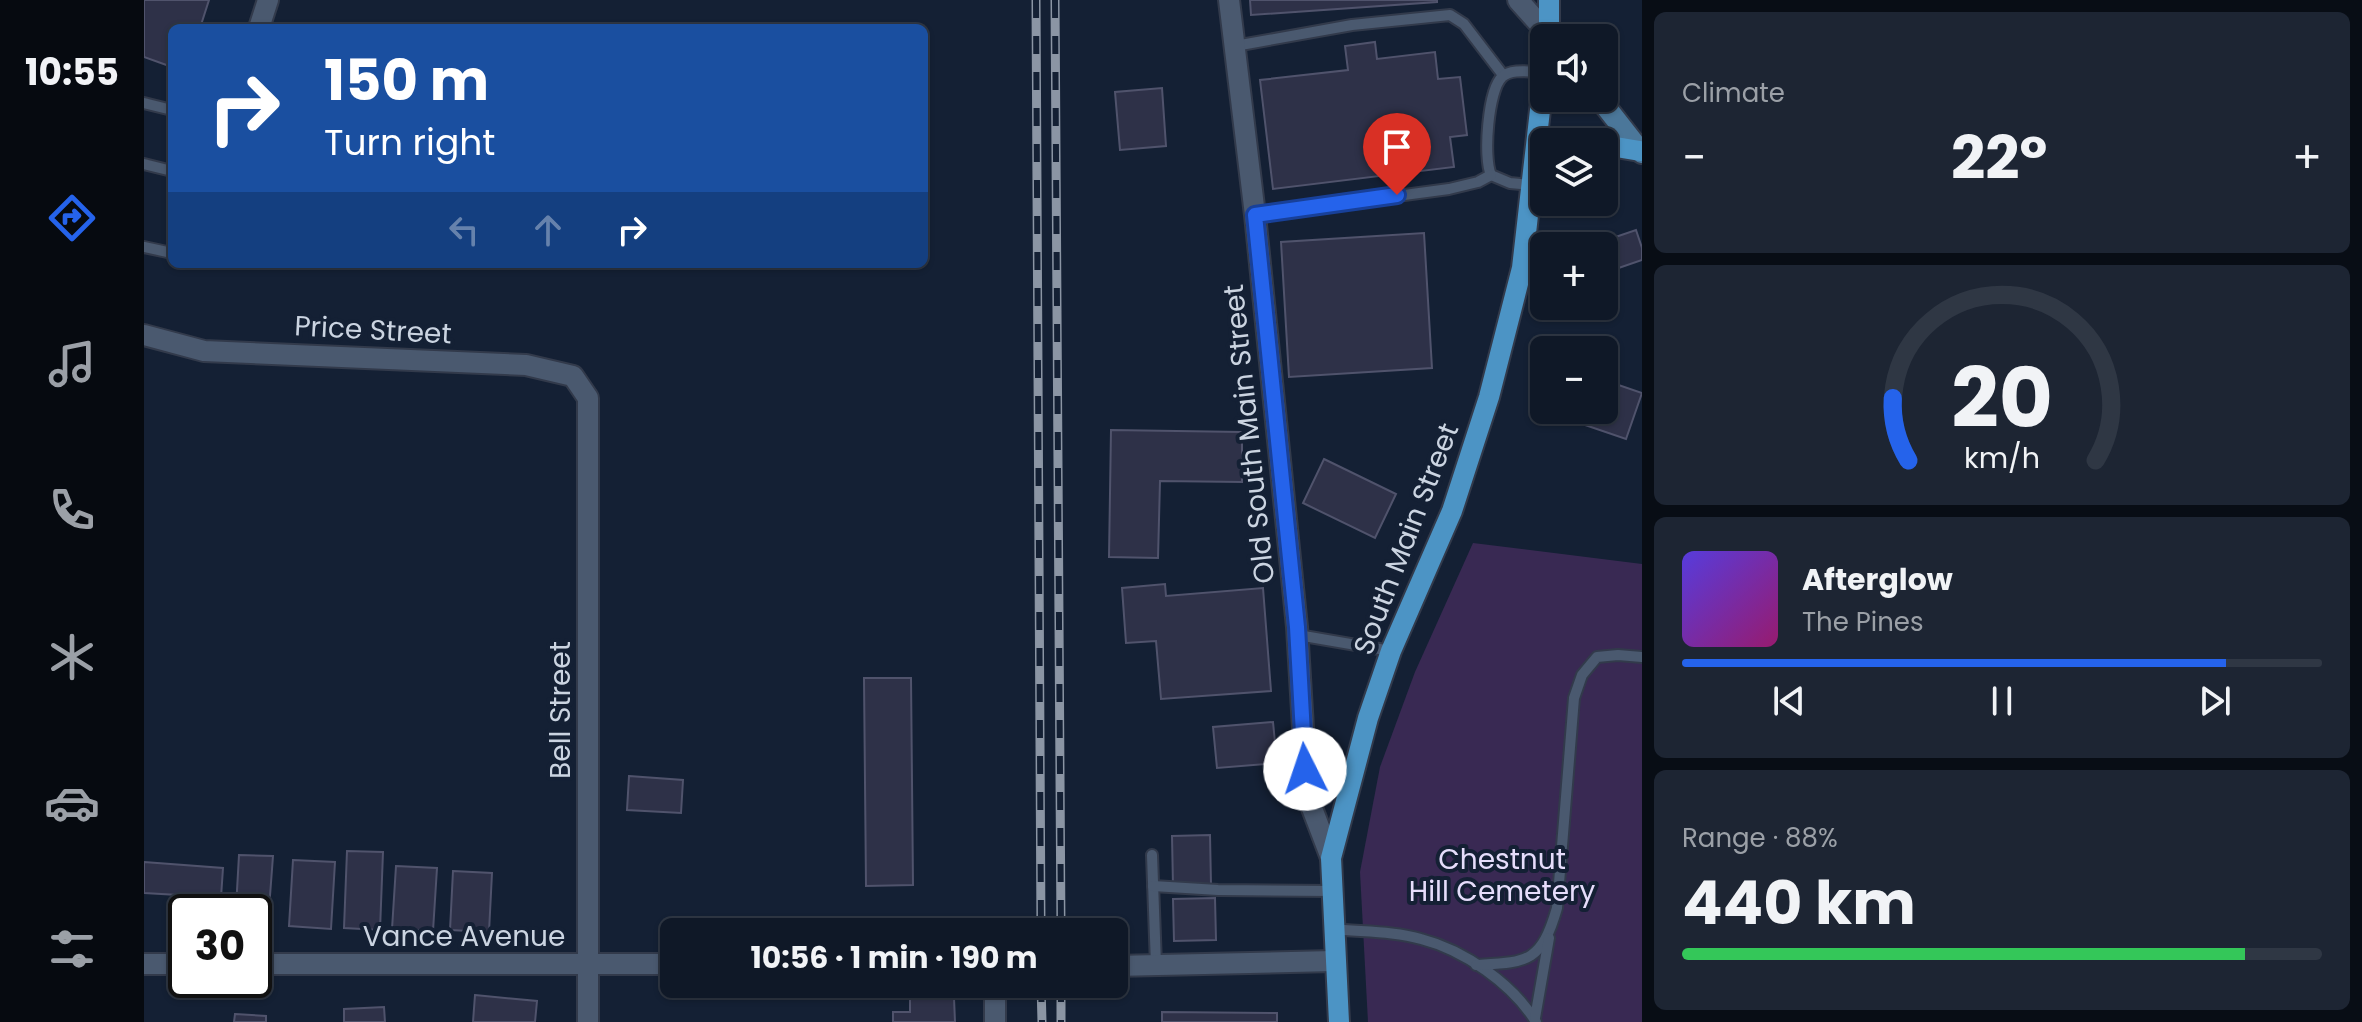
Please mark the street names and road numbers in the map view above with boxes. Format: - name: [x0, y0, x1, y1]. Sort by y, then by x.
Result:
- street label: Old South Main Street: [1214, 283, 1284, 585]
- street label: Price Street: [293, 306, 453, 354]
- street label: South Main Street: [1344, 418, 1468, 660]
- street label: Bell Street: [541, 641, 580, 779]
- street label: Vance Avenue: [363, 917, 565, 956]

